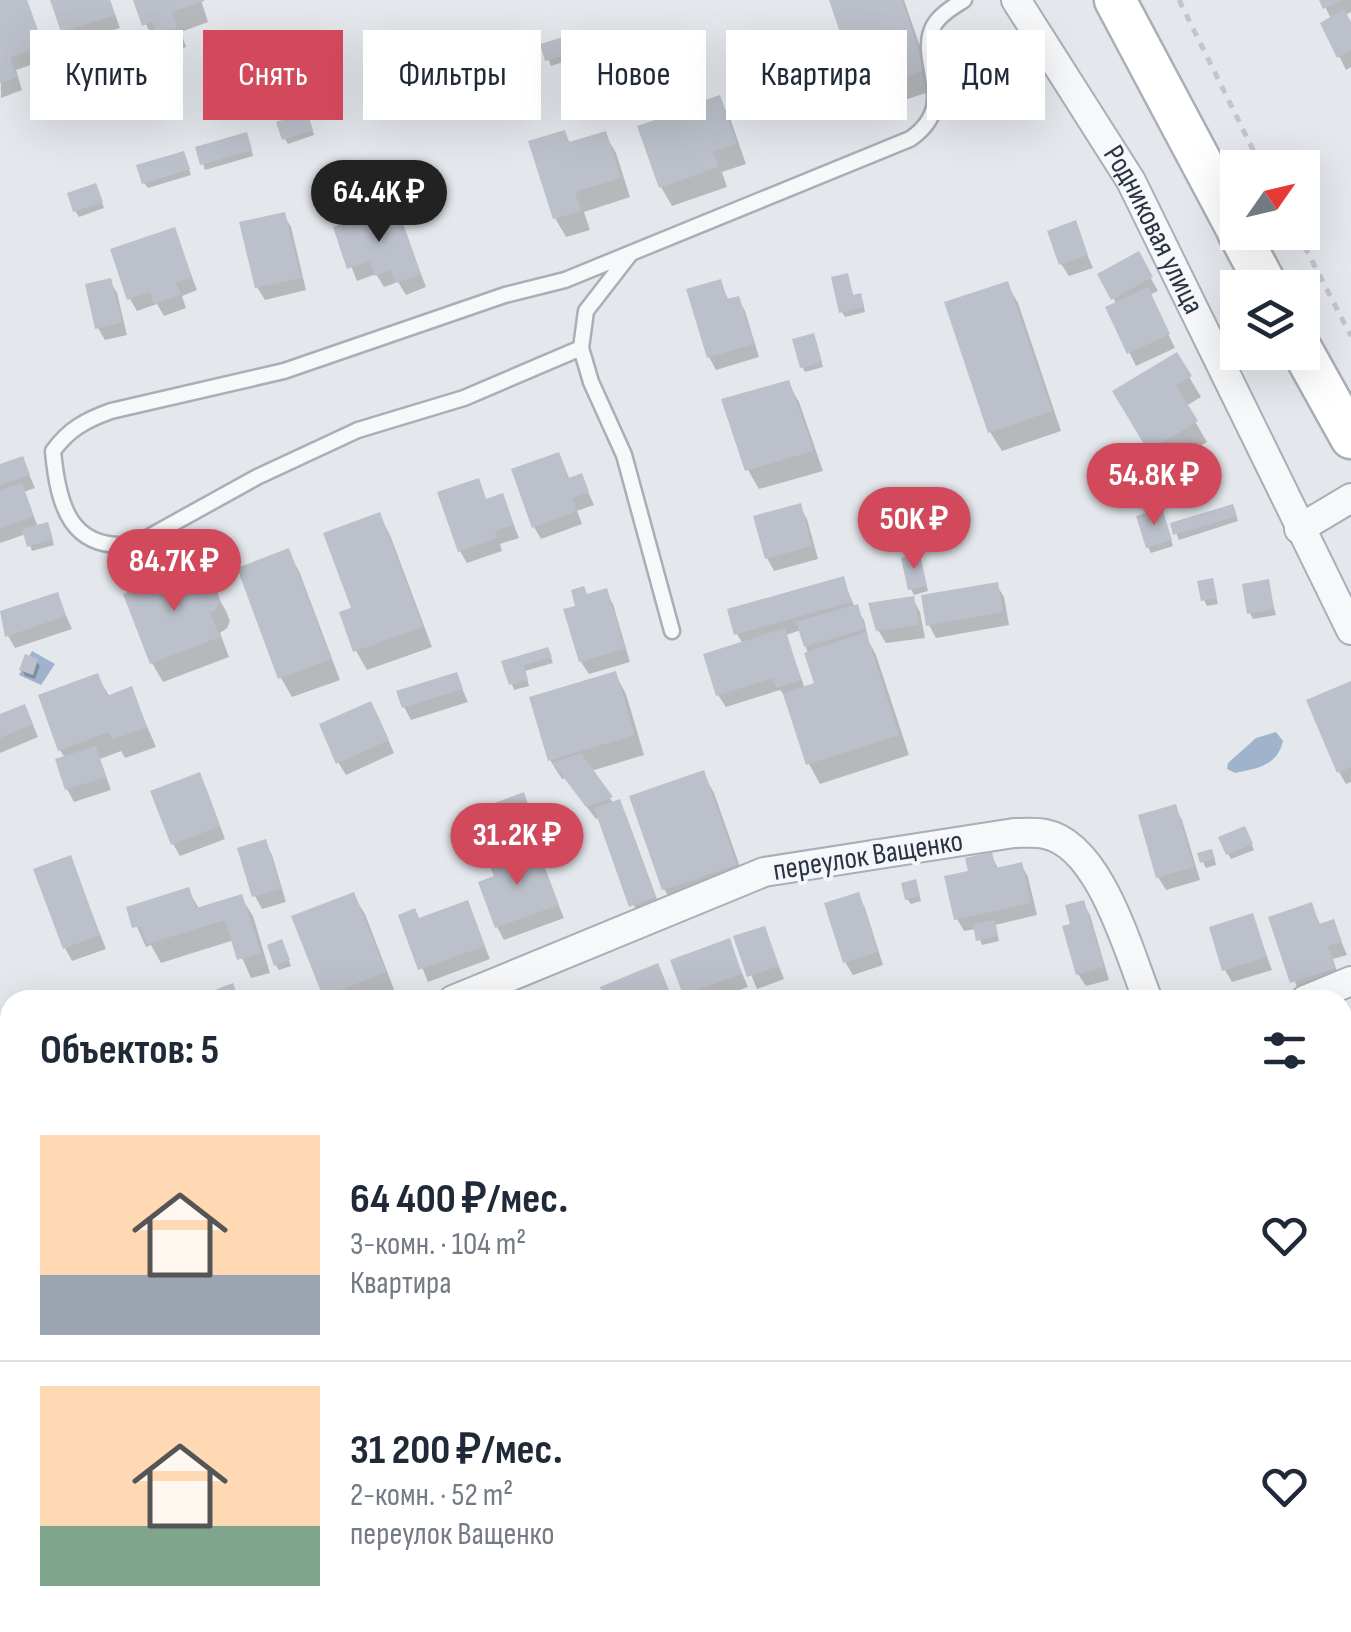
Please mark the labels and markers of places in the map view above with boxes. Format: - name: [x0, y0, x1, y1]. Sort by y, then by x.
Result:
- pin: 64.4K ₽: [287, 160, 471, 245]
- pin: 54.8K ₽: [1062, 443, 1246, 528]
- pin: 50K ₽: [844, 487, 984, 572]
- pin: 84.7K ₽: [82, 529, 266, 614]
- pin: 31.2K ₽: [425, 803, 609, 888]

